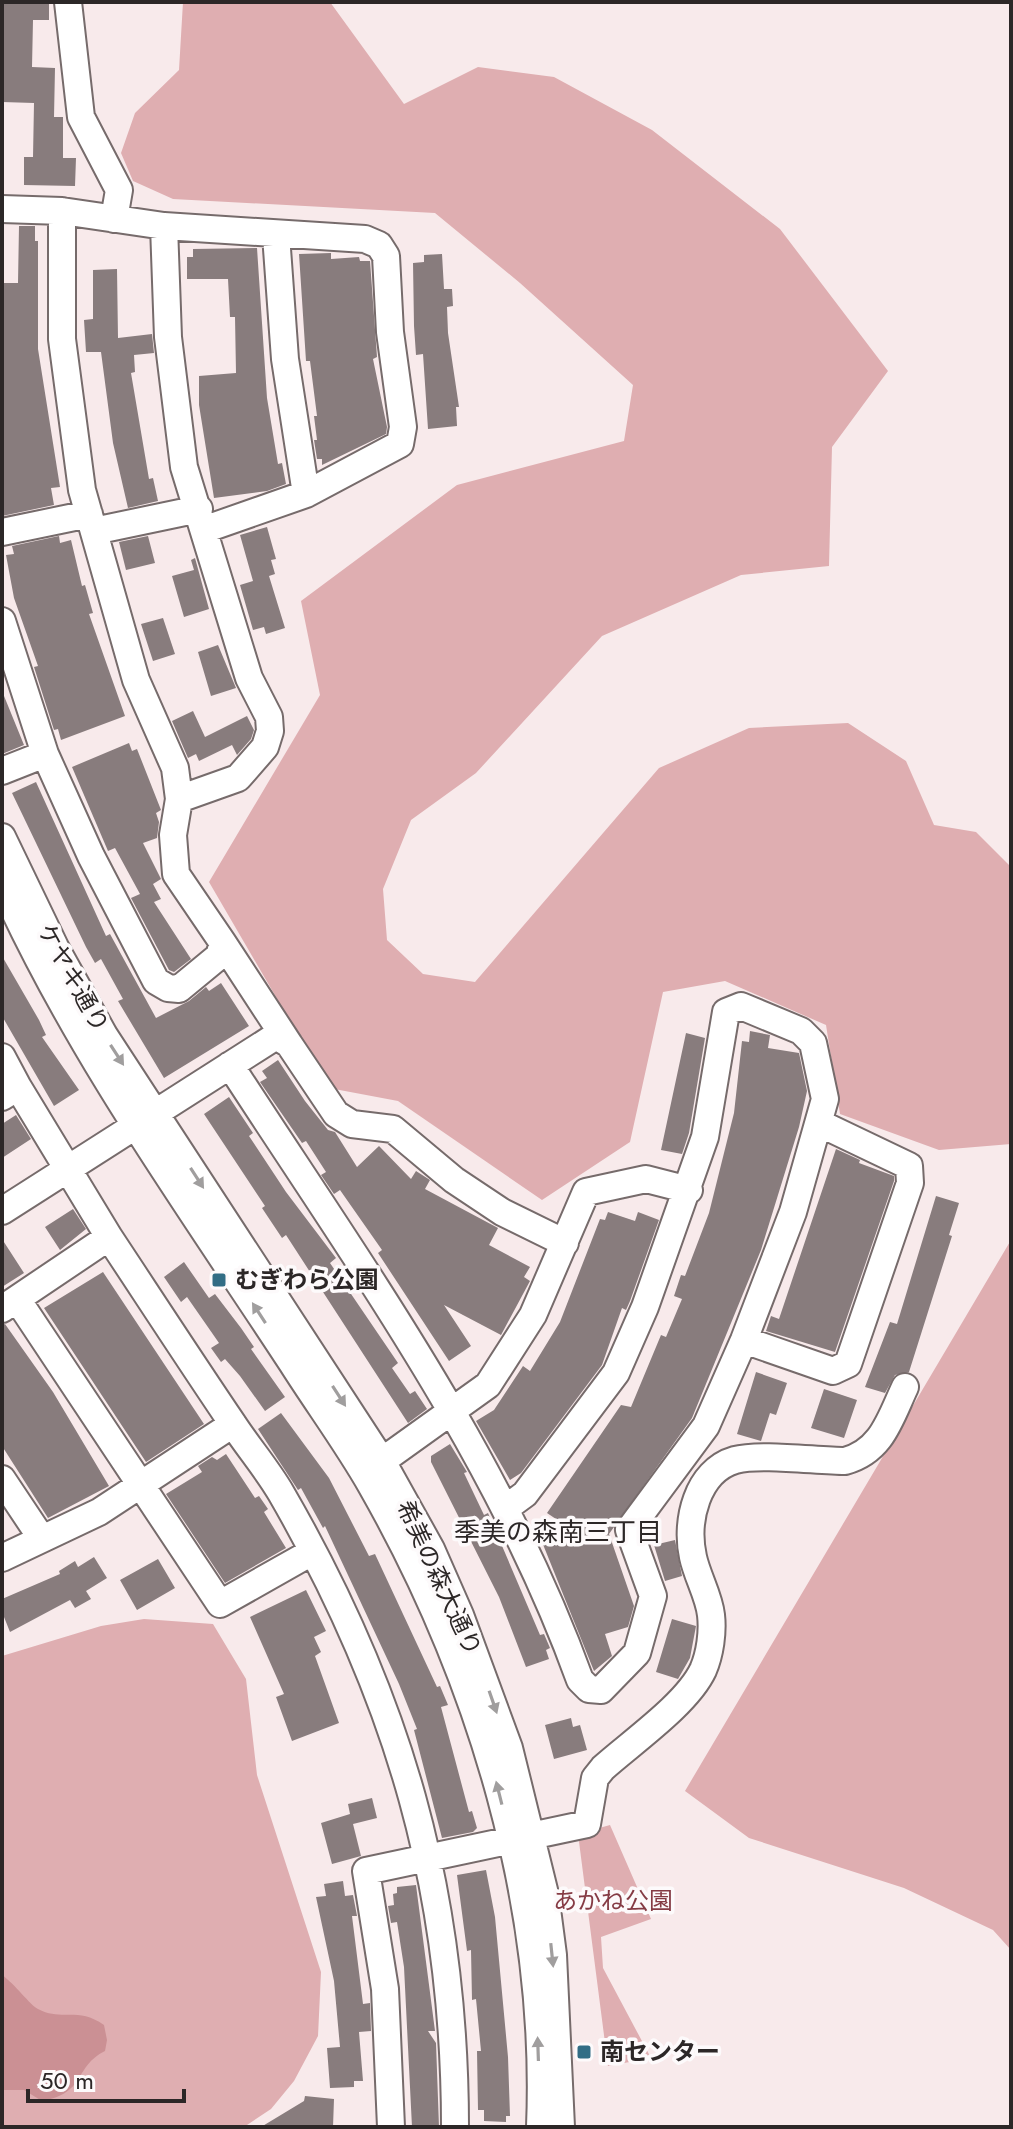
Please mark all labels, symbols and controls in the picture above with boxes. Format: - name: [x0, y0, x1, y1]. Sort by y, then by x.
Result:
- street label: ケヤキ通り: [29, 917, 118, 1039]
- one-way arrow: [109, 1044, 124, 1065]
- one-way arrow: [190, 1167, 204, 1189]
- place label: むぎわら公園: [235, 1262, 379, 1297]
- marker: むぎわら公園: [210, 1271, 228, 1289]
- one-way arrow: [251, 1302, 266, 1323]
- one-way arrow: [332, 1385, 346, 1407]
- street label: 希美の森大通り: [388, 1494, 491, 1661]
- district label: 季美の森南三丁目: [454, 1513, 662, 1551]
- one-way arrow: [487, 1691, 499, 1715]
- one-way arrow: [492, 1780, 505, 1805]
- park label: あかね公園: [553, 1883, 673, 1918]
- one-way arrow: [546, 1943, 559, 1968]
- place label: 南センター: [600, 2034, 720, 2069]
- one-way arrow: [532, 2036, 545, 2061]
- marker: 南センター: [575, 2043, 593, 2061]
- scale bar: [28, 2053, 184, 2103]
- text: 50 m: [40, 2063, 94, 2098]

